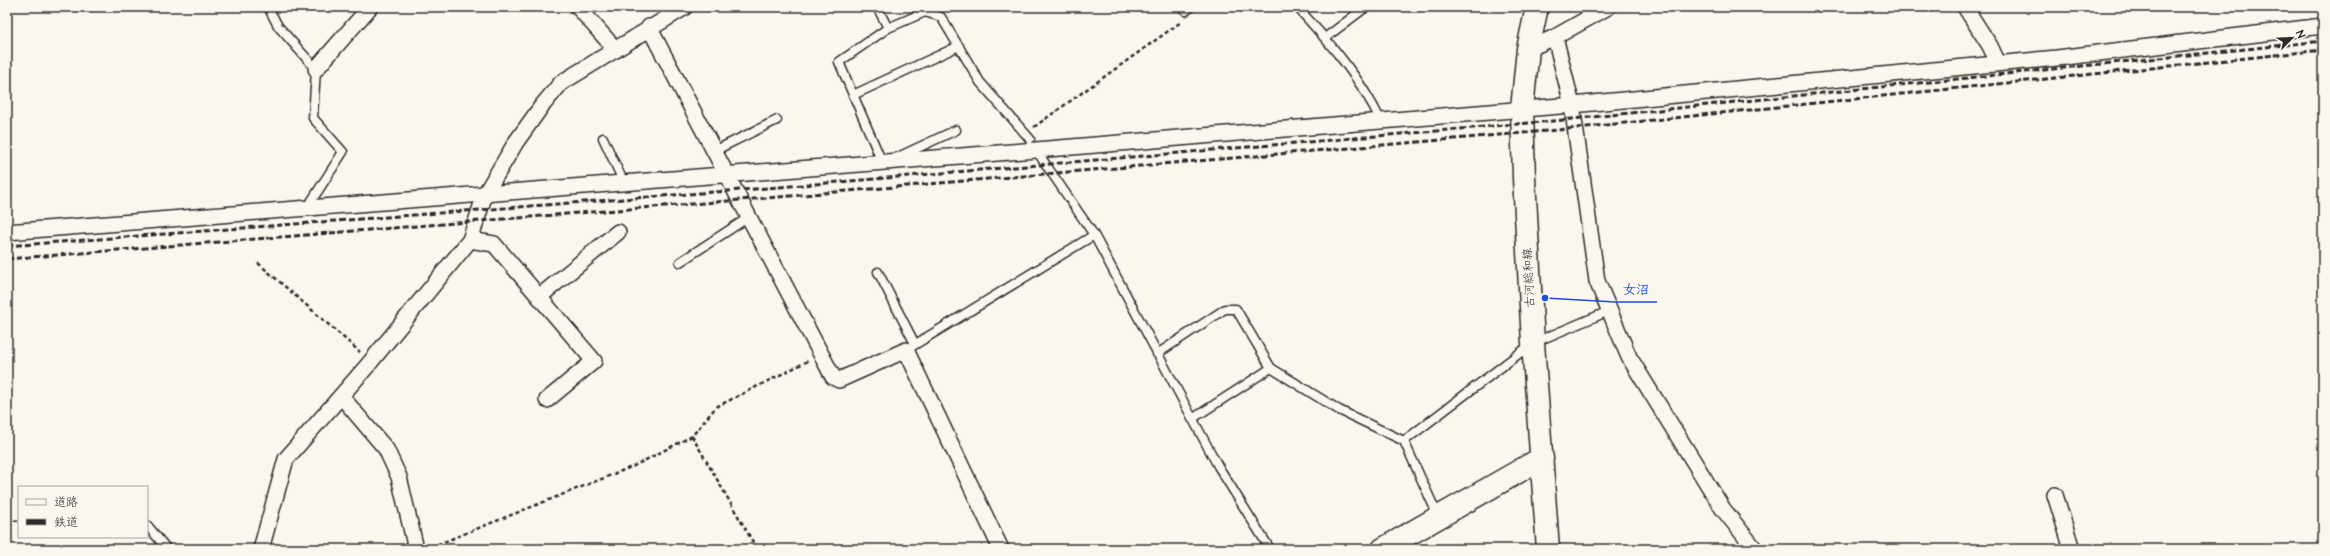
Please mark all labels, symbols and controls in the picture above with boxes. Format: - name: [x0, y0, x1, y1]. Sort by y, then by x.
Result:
- north arrow: [2272, 18, 2312, 58]
- text: N: [2292, 28, 2309, 40]
- street label: 古河総和線: [1519, 248, 1539, 308]
- callout: 女沼: [1615, 277, 1657, 302]
- text: 女沼: [1623, 281, 1649, 299]
- legend: [18, 486, 148, 538]
- text: 道路: [54, 494, 78, 511]
- text: 鉄道: [54, 514, 78, 531]

